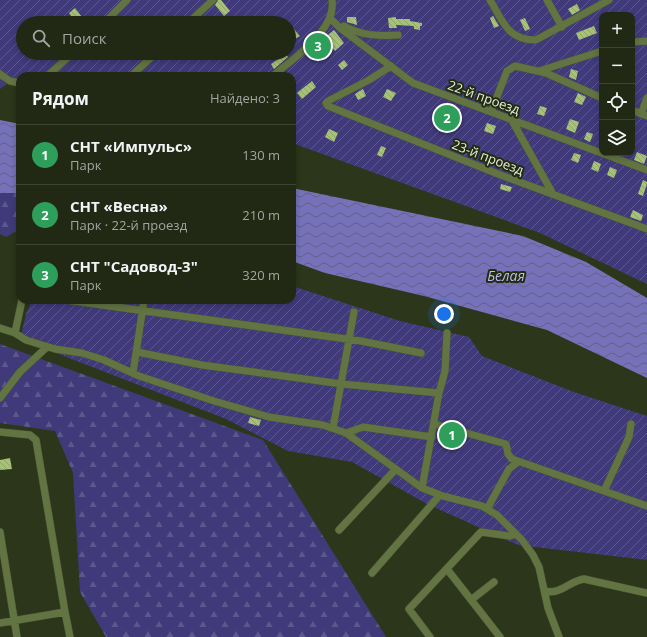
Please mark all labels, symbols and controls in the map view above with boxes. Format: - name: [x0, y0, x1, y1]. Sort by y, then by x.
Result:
- map controls: [599, 12, 635, 156]
- button: +: [599, 12, 635, 48]
- search box: [16, 16, 296, 60]
- icon: search: [30, 27, 52, 49]
- text: Поиск: [62, 28, 106, 48]
- pin: 3: [305, 31, 331, 61]
- button: −: [599, 48, 635, 84]
- street label: 22-й проезд: [446, 77, 522, 117]
- button: locate: [599, 84, 635, 120]
- text: Рядом: [32, 87, 89, 110]
- text: Найдено: 3: [210, 89, 280, 107]
- pin: 2: [434, 103, 460, 133]
- button: layers: [599, 120, 635, 156]
- street label: 23-й проезд: [449, 135, 527, 179]
- text: СНТ «Импульс»: [70, 136, 192, 156]
- text: 1: [41, 146, 49, 164]
- text: 130 m: [242, 146, 280, 164]
- text: Парк: [70, 156, 101, 174]
- text: СНТ «Весна»: [70, 196, 168, 216]
- text: 2: [41, 206, 49, 224]
- text: 210 m: [242, 206, 280, 224]
- text: Парк · 22-й проезд: [70, 216, 187, 234]
- text: СНТ "Садовод-3": [70, 256, 198, 276]
- text: 3: [41, 266, 49, 284]
- text: 320 m: [242, 266, 280, 284]
- water label: Белая: [487, 266, 525, 285]
- text: Парк: [70, 276, 101, 294]
- your location: [434, 304, 454, 324]
- pin: 1: [439, 420, 465, 450]

